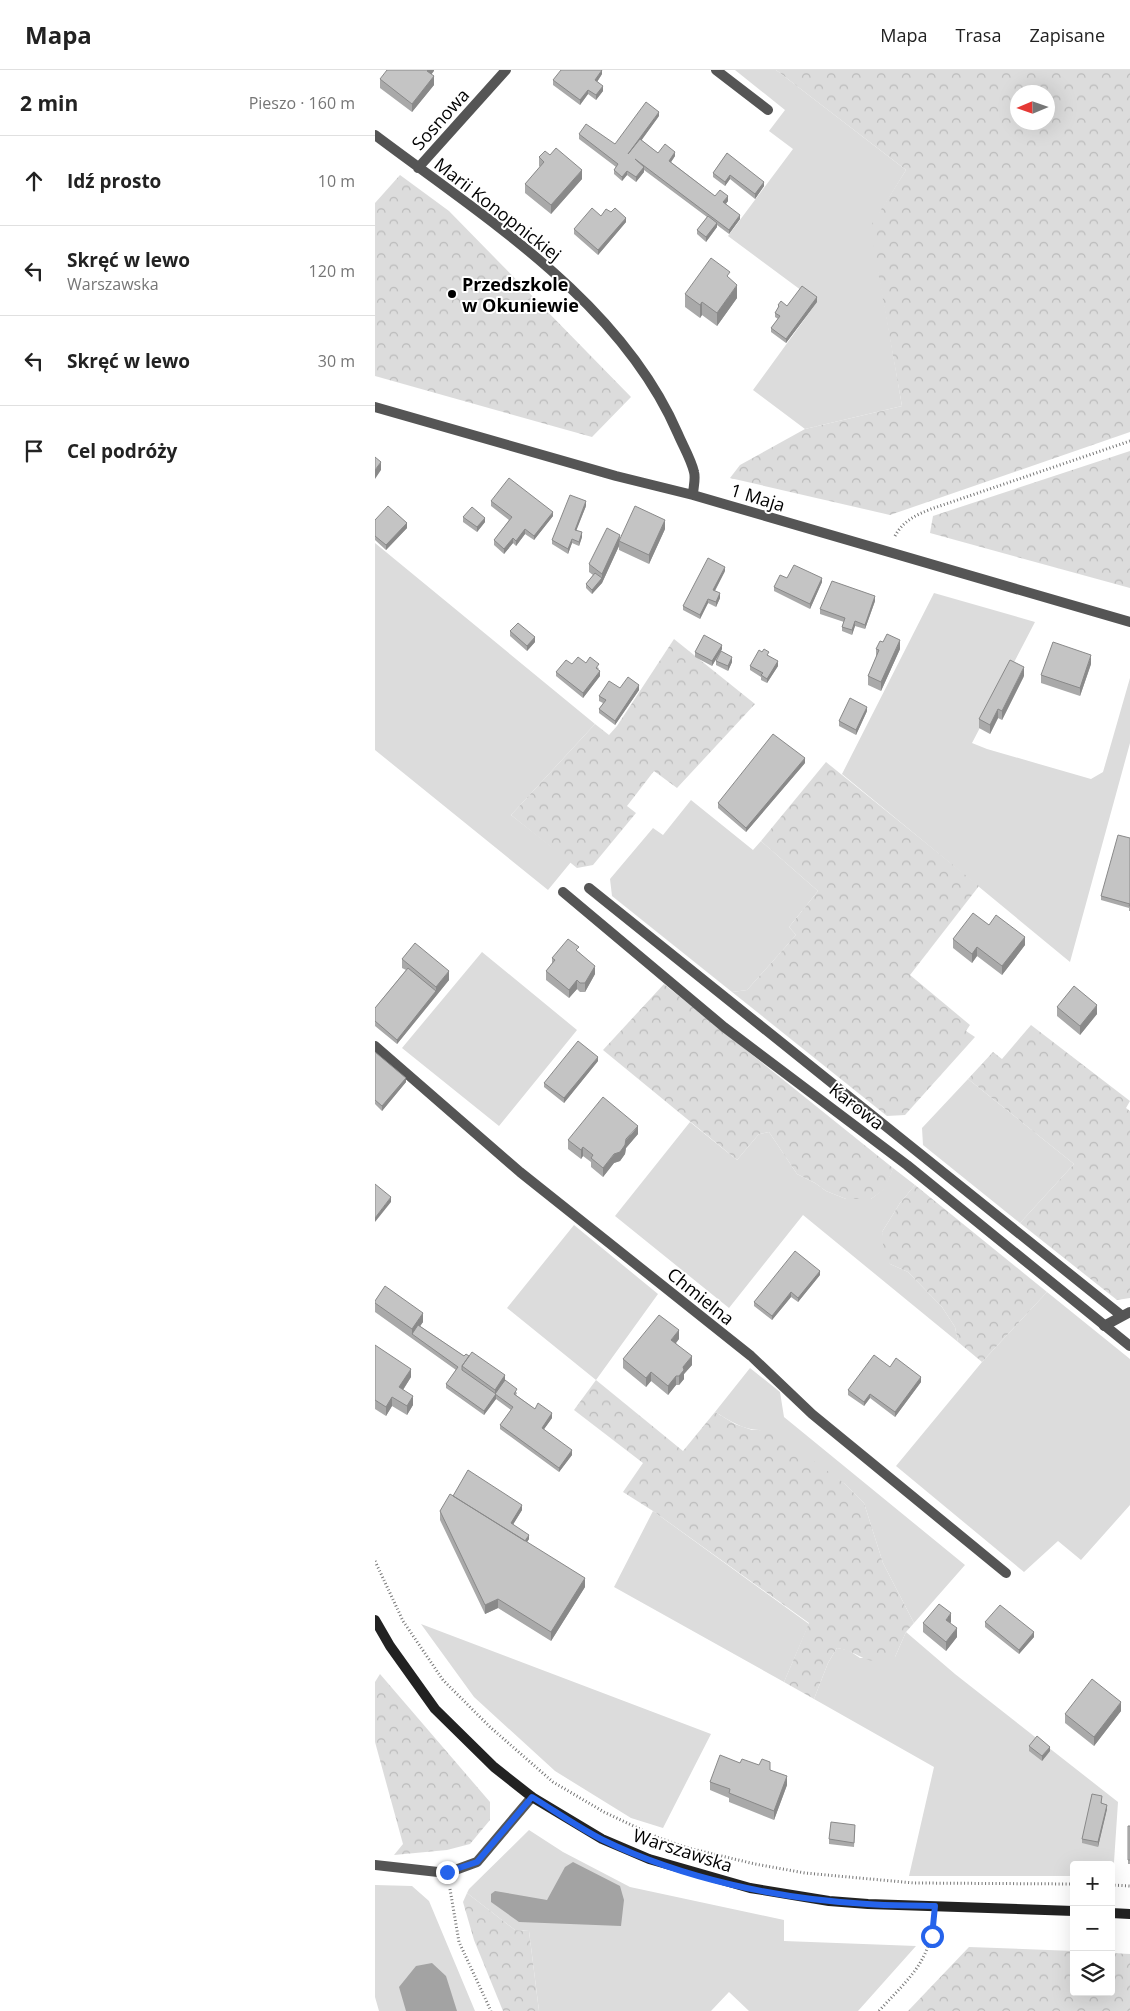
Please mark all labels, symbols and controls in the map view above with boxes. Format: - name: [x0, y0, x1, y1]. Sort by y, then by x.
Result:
- text: Mapa: [25, 18, 92, 51]
- text: Mapa: [880, 23, 928, 47]
- text: Trasa: [956, 23, 1001, 47]
- text: Zapisane: [1029, 23, 1105, 47]
- street label: Sosnowa: [406, 83, 474, 155]
- north arrow: [1010, 85, 1055, 130]
- text: 2 min: [20, 89, 78, 117]
- text: Pieszo · 160 m: [249, 92, 355, 114]
- street label: Marii Konopnickiej: [430, 152, 566, 266]
- icon: ahead: [20, 167, 48, 195]
- text: Idź prosto: [67, 168, 161, 194]
- text: 10 m: [318, 170, 355, 192]
- text: Skręć w lewo: [67, 247, 190, 273]
- icon: left: [20, 257, 48, 285]
- text: 120 m: [309, 260, 355, 282]
- place label: Przedszkole w Okuniewie: [462, 272, 579, 317]
- text: Warszawska: [67, 273, 159, 295]
- marker: Przedszkole w Okuniewie: [446, 288, 458, 300]
- icon: left: [20, 347, 48, 375]
- text: Skręć w lewo: [67, 348, 190, 374]
- text: 30 m: [318, 350, 355, 372]
- icon: arrive: [20, 437, 48, 465]
- text: Cel podróży: [67, 438, 177, 464]
- street label: 1 Maja: [728, 477, 788, 517]
- street label: Karowa: [825, 1077, 889, 1135]
- street label: Chmielna: [663, 1262, 739, 1330]
- street label: Warszawska: [630, 1823, 736, 1877]
- route end: [436, 1861, 459, 1884]
- map controls: [1070, 1861, 1115, 1996]
- button: +: [1070, 1861, 1115, 1906]
- button: −: [1070, 1906, 1115, 1951]
- route start: [921, 1925, 944, 1948]
- button: layers: [1070, 1951, 1115, 1996]

